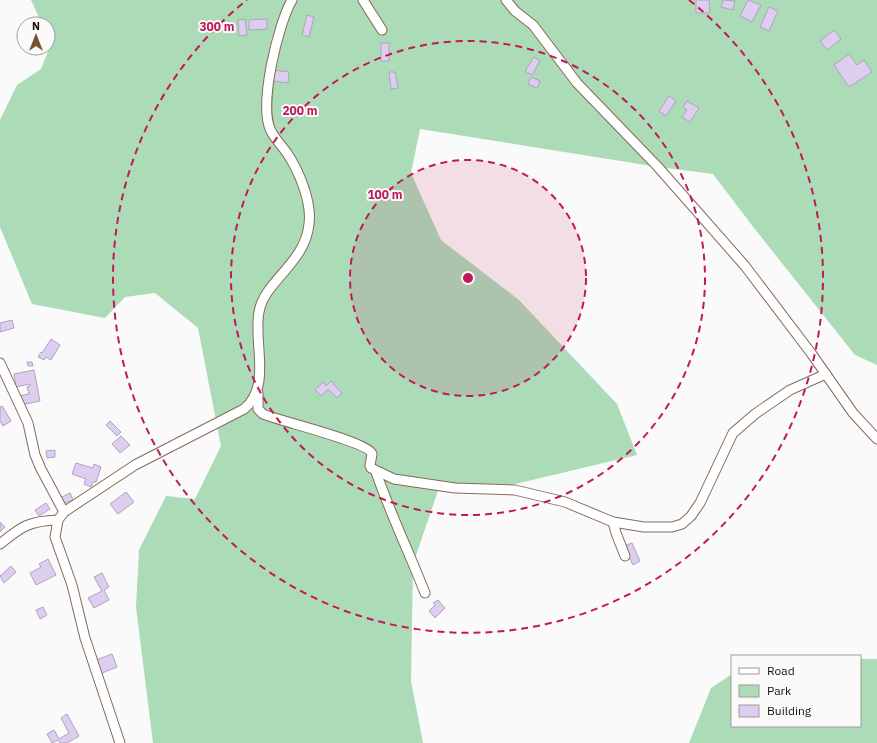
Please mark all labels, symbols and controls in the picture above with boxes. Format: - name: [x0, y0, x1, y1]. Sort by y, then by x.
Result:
- north arrow: [16, 16, 56, 56]
- text: N: [32, 19, 40, 33]
- text: 300 m: [199, 19, 235, 34]
- text: 200 m: [282, 103, 318, 118]
- text: 100 m: [367, 187, 403, 202]
- centre of rings: [461, 271, 475, 285]
- legend: [731, 655, 861, 727]
- text: Road: [767, 663, 795, 678]
- text: Park: [767, 683, 792, 698]
- text: Building: [767, 703, 812, 718]

